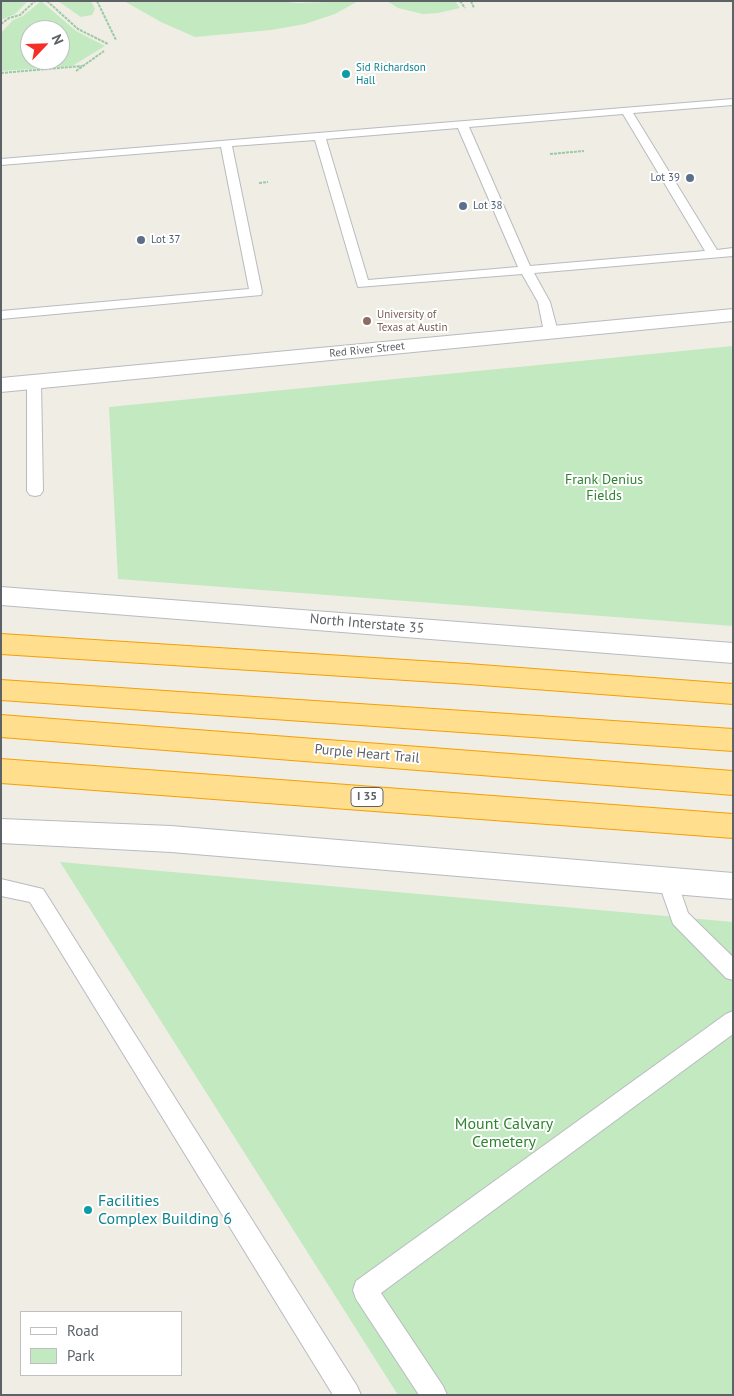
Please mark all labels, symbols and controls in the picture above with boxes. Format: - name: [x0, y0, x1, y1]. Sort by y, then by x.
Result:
- north arrow: [20, 20, 70, 70]
- text: N: [48, 31, 68, 47]
- place label: Sid Richardson Hall: [356, 61, 426, 87]
- marker: Sid Richardson Hall: [340, 68, 352, 80]
- place label: Lot 39: [650, 171, 680, 185]
- marker: Lot 39: [684, 172, 696, 184]
- place label: Lot 38: [473, 199, 503, 213]
- marker: Lot 38: [457, 200, 469, 212]
- place label: Lot 37: [151, 233, 181, 247]
- marker: Lot 37: [135, 234, 147, 246]
- place label: University of Texas at Austin: [377, 308, 448, 334]
- marker: University of Texas at Austin: [361, 315, 373, 327]
- street label: Red River Street: [329, 339, 405, 361]
- park label: Frank Denius Fields: [565, 472, 643, 504]
- street label: North Interstate 35: [309, 611, 425, 637]
- street label: Purple Heart Trail: [314, 741, 420, 767]
- road number: I 35: [351, 788, 383, 806]
- park label: Mount Calvary Cemetery: [455, 1114, 553, 1152]
- place label: Facilities Complex Building 6: [98, 1191, 232, 1229]
- marker: Facilities Complex Building 6: [82, 1204, 94, 1216]
- legend: [20, 1311, 182, 1376]
- text: Road: [67, 1321, 99, 1340]
- text: Park: [67, 1346, 95, 1365]

